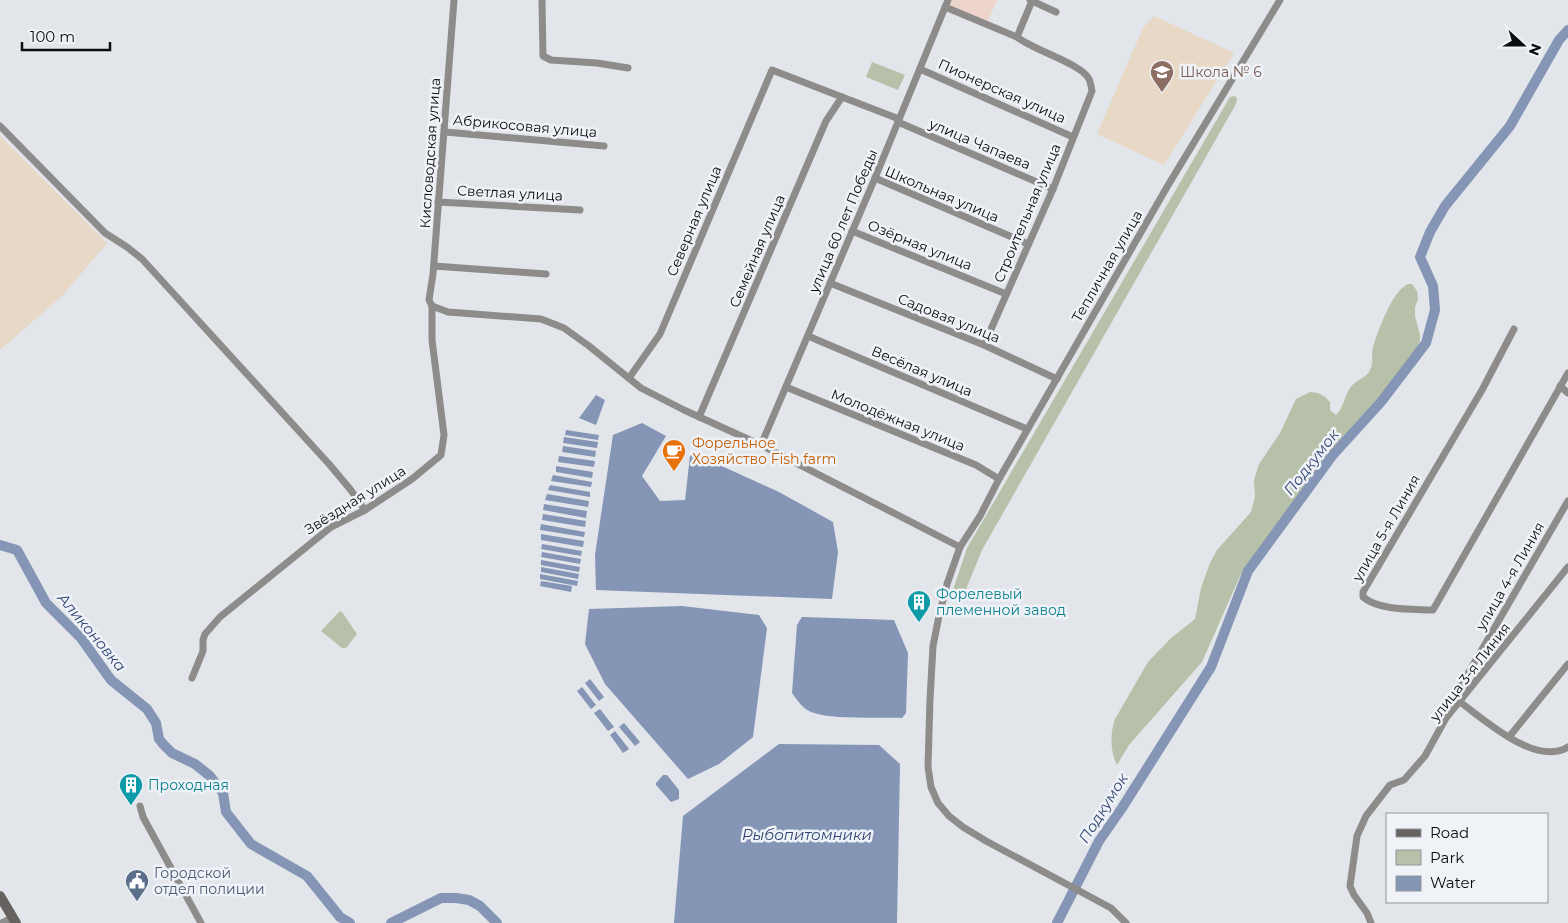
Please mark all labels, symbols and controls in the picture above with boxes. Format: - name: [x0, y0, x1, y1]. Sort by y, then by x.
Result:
- scale bar: [22, 20, 110, 52]
- north arrow: [1498, 20, 1548, 70]
- text: 100 m: [30, 27, 75, 46]
- text: N: [1525, 41, 1546, 58]
- street label: Пионерская улица: [935, 55, 1069, 127]
- school or university icon: Школа № 6: [1149, 59, 1175, 93]
- place label: Школа № 6: [1180, 63, 1262, 81]
- street label: Кисловодская улица: [416, 77, 444, 229]
- street label: Абрикосовая улица: [452, 111, 598, 141]
- street label: улица Чапаева: [926, 114, 1033, 173]
- street label: Строительная улица: [989, 141, 1065, 285]
- street label: улица 60 лет Победы: [804, 146, 881, 297]
- street label: Школьная улица: [882, 162, 1002, 226]
- street label: Северная улица: [663, 163, 725, 279]
- street label: Светлая улица: [457, 181, 563, 205]
- street label: Семейная улица: [725, 192, 789, 310]
- street label: Тепличная улица: [1068, 207, 1146, 325]
- street label: Озёрная улица: [865, 216, 975, 274]
- street label: Садовая улица: [895, 289, 1003, 347]
- street label: Весёлая улица: [869, 342, 975, 400]
- street label: Молодёжная улица: [828, 385, 968, 455]
- water label: Подкумок: [1279, 424, 1344, 499]
- place label: Форельное Хозяйство Fish farm: [692, 434, 836, 468]
- cafe icon: Форельное Хозяйство Fish farm: [661, 438, 687, 472]
- street label: Звёздная улица: [301, 462, 409, 538]
- street label: улица 5-я Линия: [1348, 471, 1424, 586]
- street label: улица 4-я Линия: [1471, 519, 1548, 634]
- place label: Форелевый племенной завод: [936, 585, 1066, 619]
- water label: Аликоновка: [53, 588, 130, 675]
- building icon: Форелевый племенной завод: [906, 589, 932, 623]
- street label: улица 3-я Линия: [1425, 619, 1514, 726]
- water label: Подкумок: [1074, 769, 1133, 846]
- building icon: Проходная: [118, 772, 144, 806]
- place label: Проходная: [148, 776, 229, 794]
- legend: [1386, 813, 1548, 903]
- text: Road: [1430, 823, 1469, 842]
- water label: Рыбопитомники: [742, 825, 872, 844]
- text: Park: [1430, 848, 1464, 867]
- place label: Городской отдел полиции: [154, 864, 265, 898]
- public building icon: Городской отдел полиции: [124, 868, 150, 902]
- text: Water: [1430, 873, 1476, 892]

